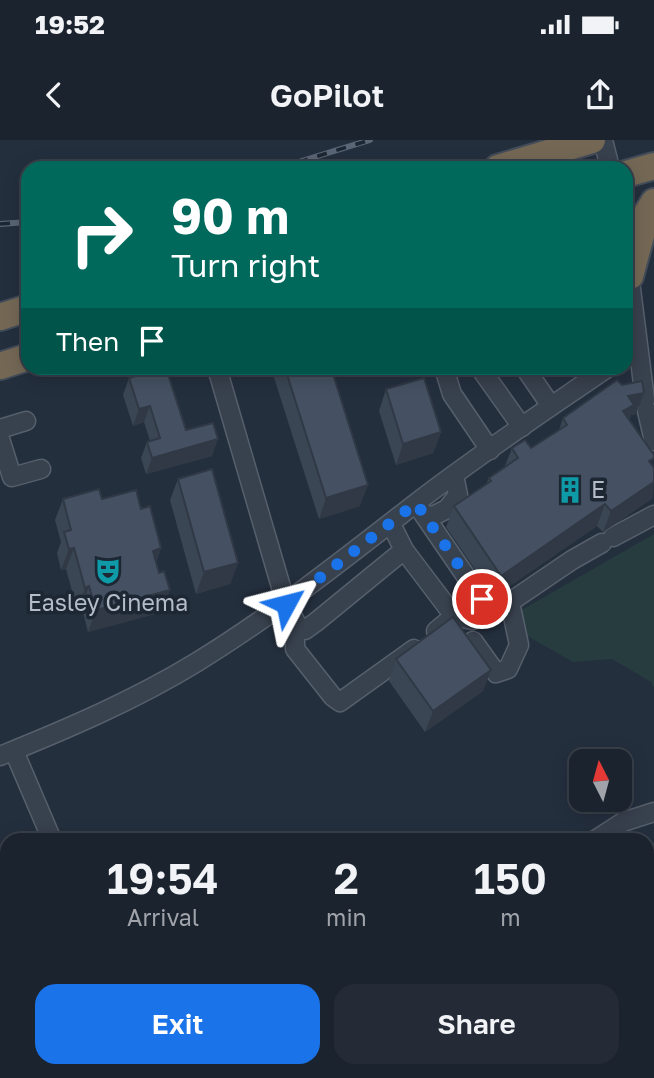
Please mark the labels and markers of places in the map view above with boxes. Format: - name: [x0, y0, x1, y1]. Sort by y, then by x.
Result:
- building icon: E: [555, 475, 585, 505]
- place label: E: [591, 475, 605, 503]
- theatre icon: Easley Cinema: [93, 556, 123, 586]
- pin: [452, 569, 512, 629]
- place label: Easley Cinema: [28, 588, 188, 616]

